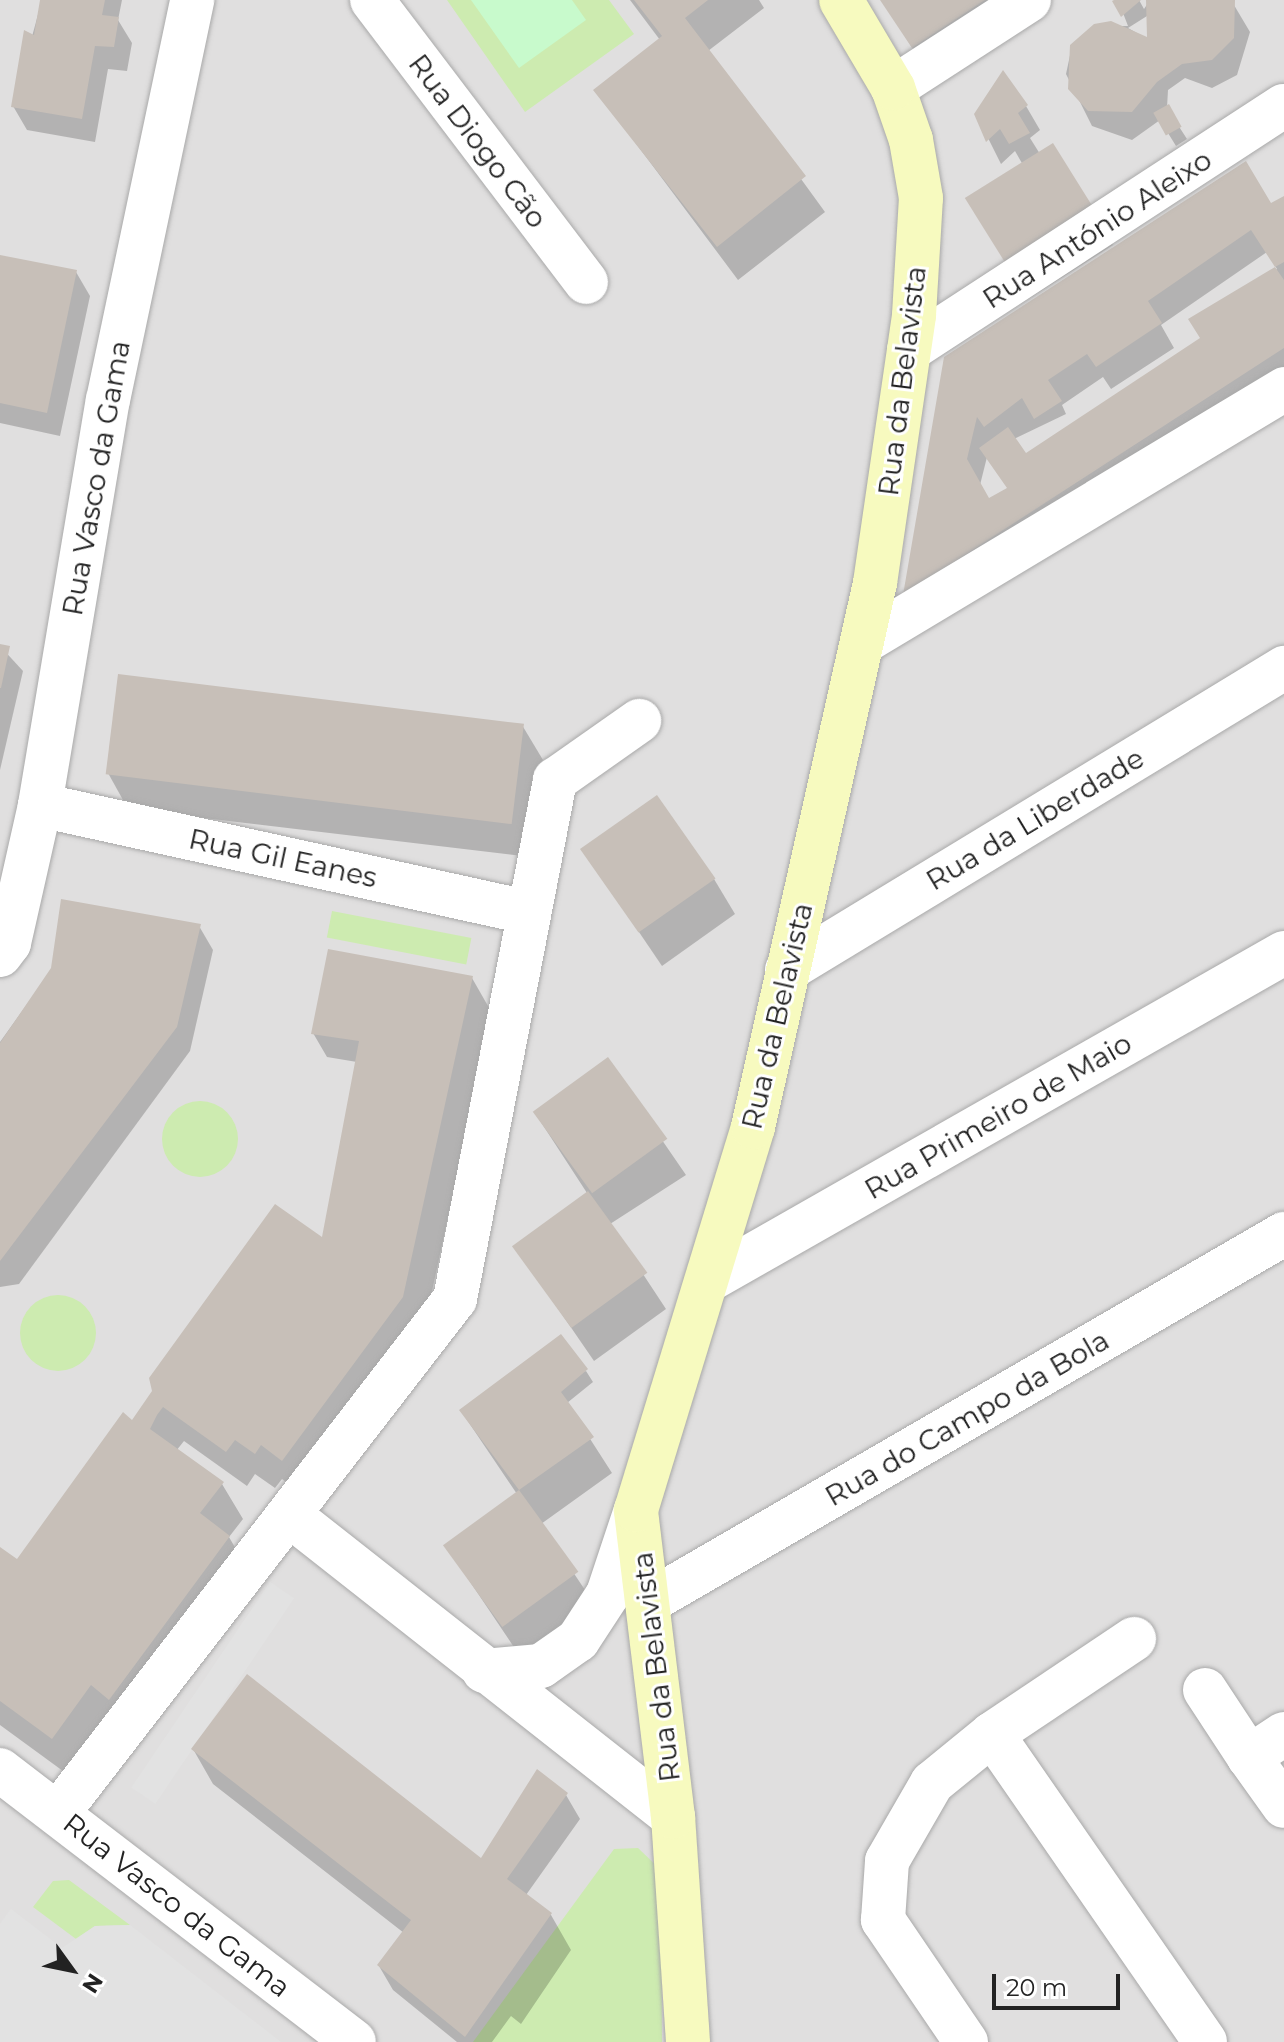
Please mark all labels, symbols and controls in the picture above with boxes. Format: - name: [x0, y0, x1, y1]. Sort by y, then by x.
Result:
- street label: Rua Diogo Cão: [402, 47, 554, 235]
- street label: Rua António Aleixo: [976, 143, 1218, 315]
- street label: Rua da Belavista: [871, 264, 933, 498]
- street label: Rua Vasco da Gama: [55, 338, 137, 618]
- street label: Rua da Liberdade: [920, 741, 1150, 897]
- street label: Rua Gil Eanes: [186, 822, 380, 894]
- street label: Rua da Belavista: [735, 900, 819, 1132]
- street label: Rua Primeiro de Maio: [859, 1026, 1137, 1206]
- street label: Rua do Campo da Bola: [819, 1323, 1115, 1513]
- street label: Rua da Belavista: [625, 1550, 687, 1784]
- street label: Rua Vasco da Gama: [57, 1806, 297, 2004]
- north arrow: [32, 1930, 112, 2010]
- scale bar: [996, 1958, 1124, 2008]
- text: N: [76, 1969, 109, 1998]
- text: 20 m: [1006, 1973, 1067, 2002]

